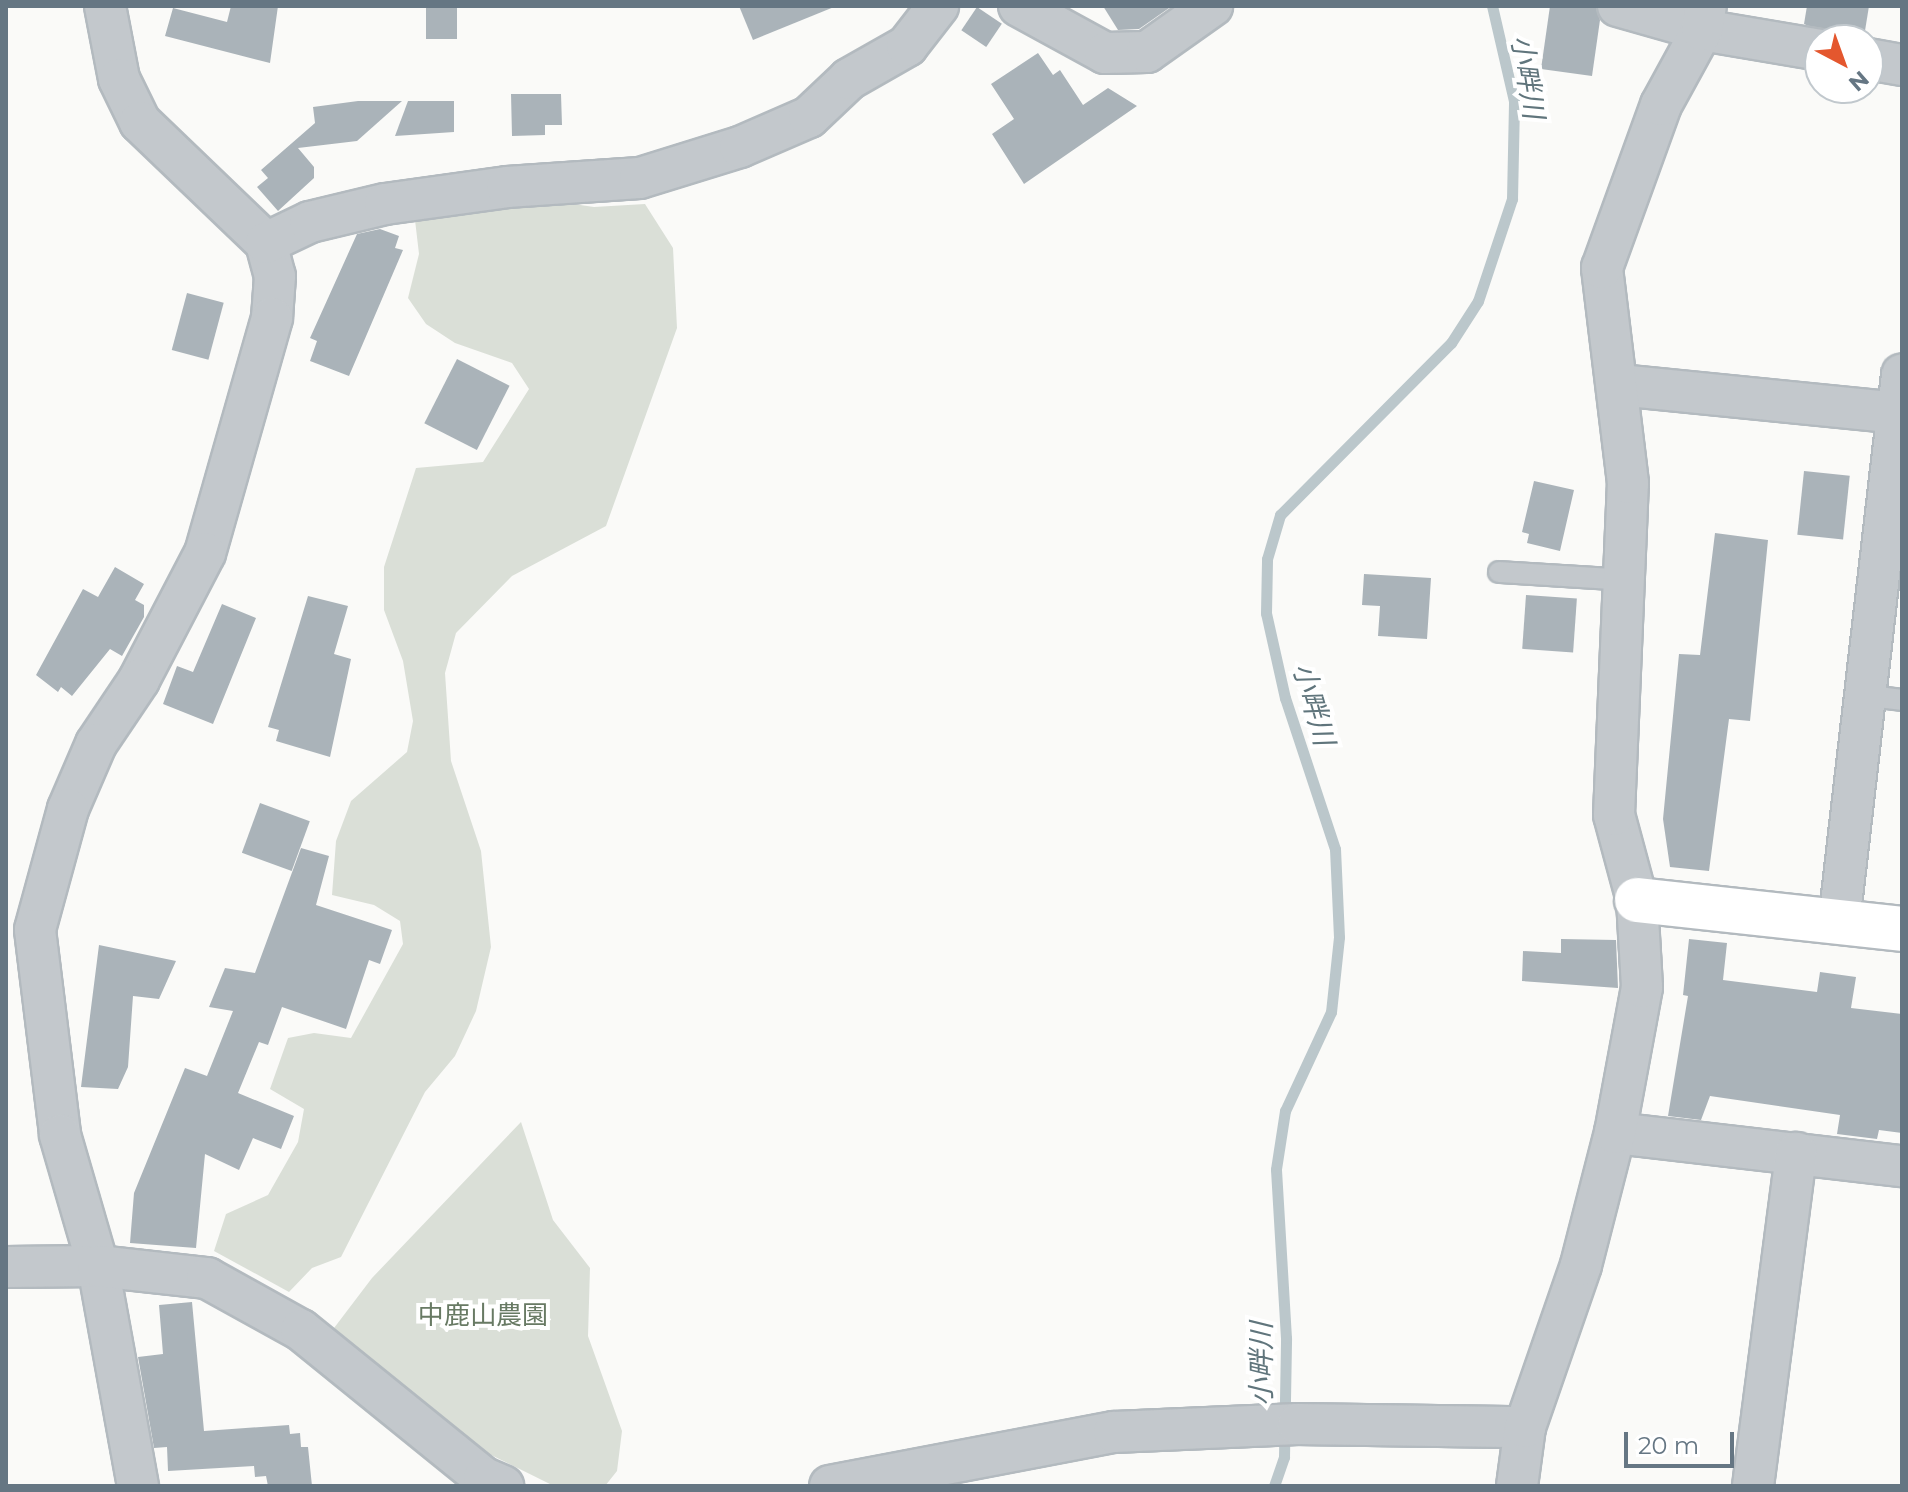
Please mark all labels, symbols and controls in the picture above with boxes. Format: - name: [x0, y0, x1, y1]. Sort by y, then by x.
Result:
- north arrow: [1804, 24, 1884, 104]
- water label: 小畔川: [1505, 33, 1551, 121]
- text: N: [1843, 65, 1874, 97]
- water label: 小畔川: [1286, 659, 1342, 749]
- park label: 中鹿山農園: [418, 1300, 548, 1332]
- water label: 小畔川: [1244, 1322, 1278, 1406]
- scale bar: [1628, 1416, 1738, 1466]
- text: 20 m: [1638, 1431, 1699, 1460]

